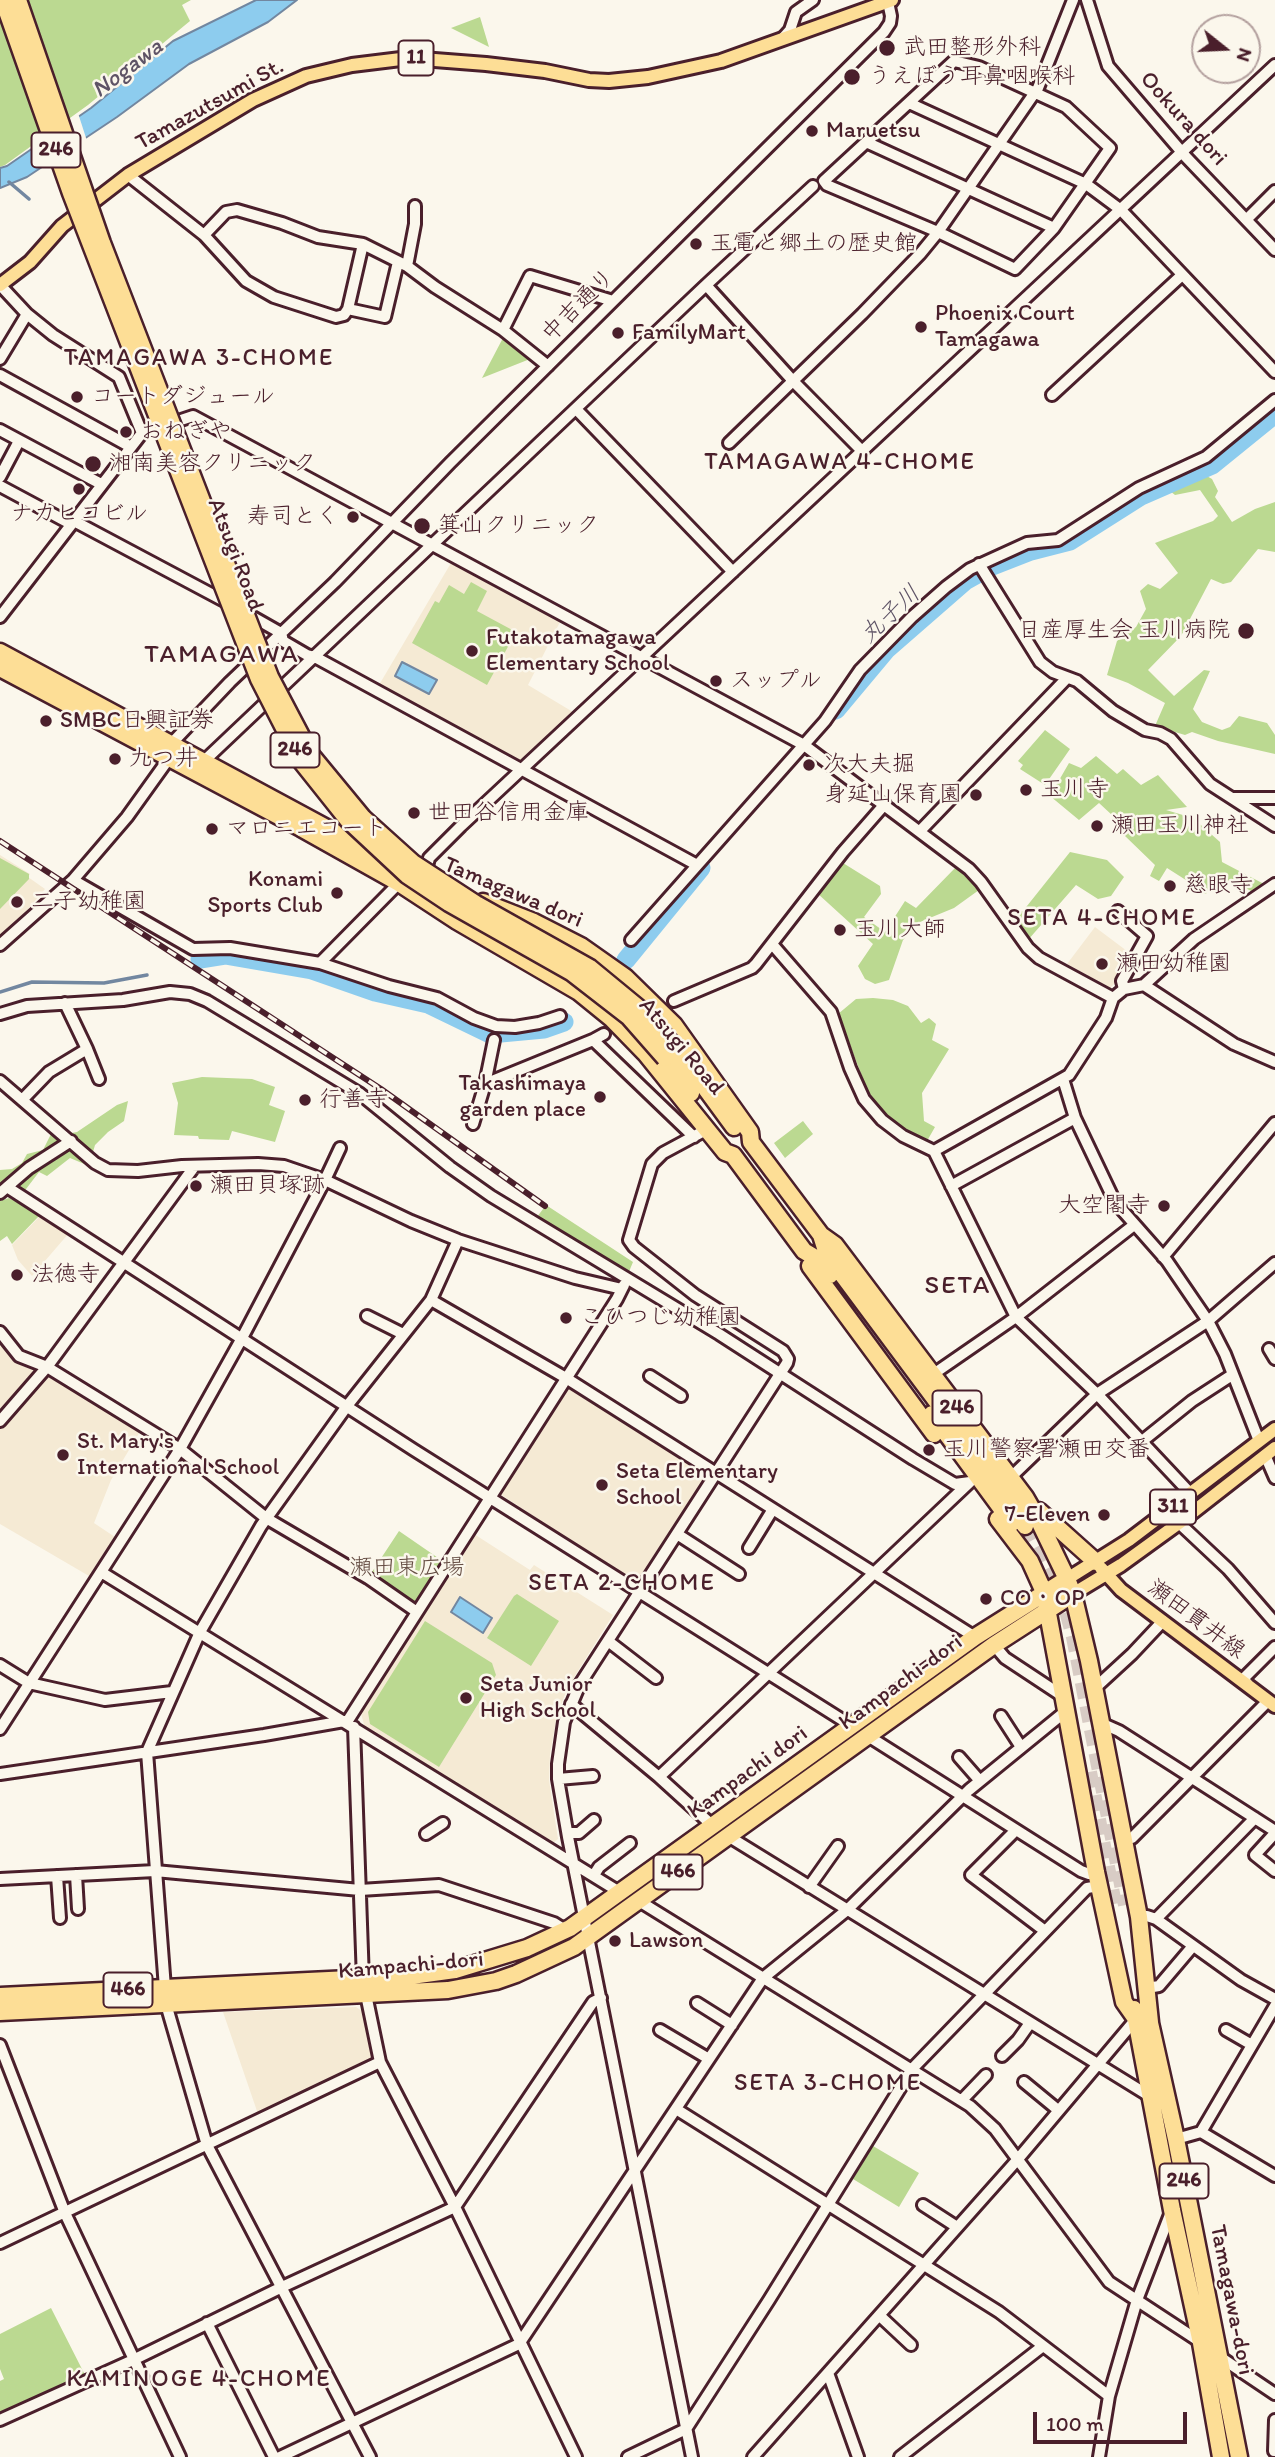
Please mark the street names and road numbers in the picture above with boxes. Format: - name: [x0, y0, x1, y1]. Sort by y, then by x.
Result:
- road number: 11: [398, 41, 434, 76]
- street label: Tamazutsumi St.: [131, 53, 289, 157]
- street label: Ookura dori: [1133, 66, 1233, 172]
- road number: 246: [32, 132, 80, 168]
- street label: 中吉通り: [537, 264, 621, 348]
- street label: Atsugi Road: [201, 495, 269, 615]
- road number: 246: [270, 732, 320, 768]
- street label: Tamagawa dori: [439, 851, 587, 935]
- street label: Atsugi Road: [632, 993, 730, 1101]
- road number: 246: [932, 1390, 982, 1426]
- road number: 311: [1150, 1490, 1196, 1524]
- street label: 瀬田貫井線: [1142, 1574, 1250, 1666]
- street label: Kampachi-dori: [834, 1629, 968, 1737]
- street label: Kampachi dori: [682, 1720, 814, 1826]
- road number: 466: [654, 1854, 702, 1890]
- street label: Kampachi-dori: [337, 1946, 485, 1986]
- road number: 466: [104, 1972, 152, 2008]
- road number: 246: [1160, 2164, 1208, 2198]
- street label: Tamagawa-dori: [1203, 2222, 1259, 2378]

